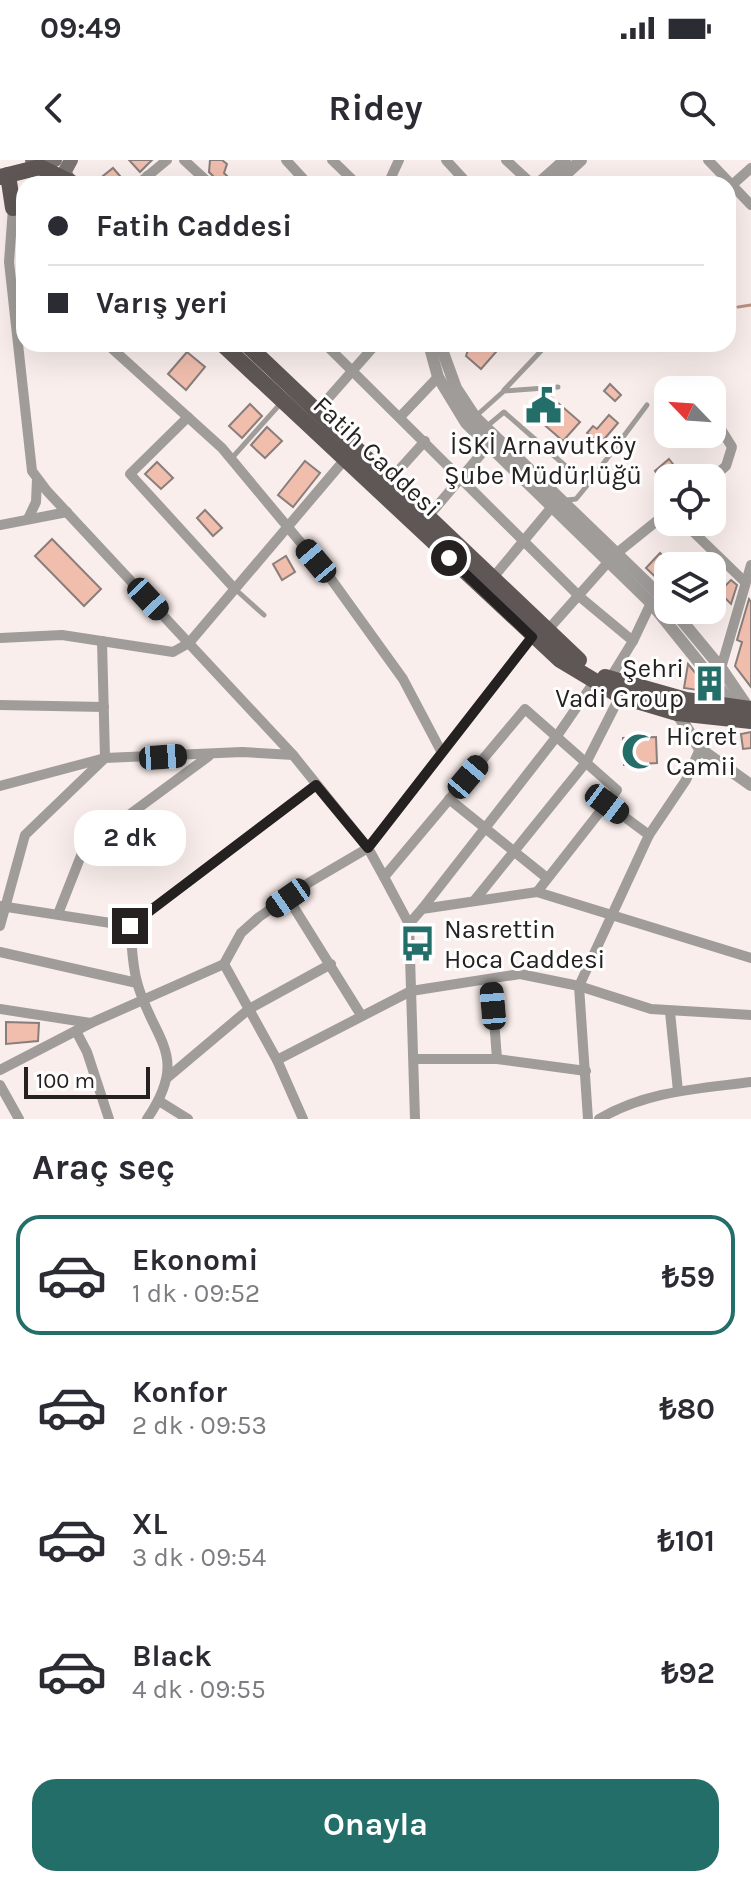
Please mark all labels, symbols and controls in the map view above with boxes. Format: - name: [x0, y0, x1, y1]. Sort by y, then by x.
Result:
- text: 09:49: [40, 10, 122, 46]
- icon: back: [32, 86, 76, 130]
- icon: search: [675, 86, 719, 130]
- text: Ridey: [328, 87, 423, 129]
- text: Fatih Caddesi: [96, 208, 292, 244]
- text: Varış yeri: [96, 285, 228, 321]
- north arrow: [654, 376, 726, 448]
- map controls: [654, 376, 726, 624]
- public building icon: İSKİ Arnavutköy Şube Müdürlüğü: [524, 387, 562, 425]
- street label: Fatih Caddesi: [307, 390, 447, 523]
- place label: İSKİ Arnavutköy Şube Müdürlüğü: [444, 430, 642, 491]
- button: locate: [654, 464, 726, 536]
- car: [291, 535, 341, 587]
- route start: [431, 540, 467, 576]
- button: layers: [654, 552, 726, 624]
- car: [123, 573, 173, 625]
- place label: Şehri Vadi Group: [555, 653, 684, 714]
- building icon: Şehri Vadi Group: [691, 664, 729, 702]
- place label: Hicret Camii: [666, 721, 737, 782]
- mosque icon: Hicret Camii: [621, 732, 659, 770]
- car: [138, 743, 188, 771]
- car: [443, 751, 493, 803]
- car: [581, 780, 633, 828]
- callout: 2 dk: [74, 810, 186, 866]
- text: 2 dk: [103, 822, 157, 853]
- car: [261, 874, 315, 922]
- route end: [112, 908, 148, 944]
- place label: Nasrettin Hoca Caddesi: [444, 914, 605, 975]
- bus stop icon: Nasrettin Hoca Caddesi: [399, 925, 437, 963]
- car: [479, 981, 507, 1031]
- scale bar: [24, 1063, 150, 1099]
- text: 100 m: [36, 1068, 95, 1094]
- text: Araç seç: [32, 1146, 175, 1188]
- icon: car: [36, 1239, 108, 1311]
- text: Ekonomi: [132, 1242, 258, 1278]
- text: ₺59: [662, 1259, 715, 1295]
- text: 1 dk · 09:52: [132, 1278, 260, 1309]
- icon: car: [36, 1371, 108, 1443]
- text: Konfor: [132, 1374, 227, 1410]
- text: ₺80: [659, 1391, 715, 1427]
- text: 2 dk · 09:53: [132, 1410, 267, 1441]
- icon: car: [36, 1503, 108, 1575]
- text: XL: [132, 1506, 167, 1542]
- text: ₺101: [657, 1523, 715, 1559]
- text: 3 dk · 09:54: [132, 1542, 266, 1573]
- icon: car: [36, 1635, 108, 1707]
- text: Black: [132, 1638, 212, 1674]
- text: ₺92: [661, 1655, 715, 1691]
- text: 4 dk · 09:55: [132, 1674, 266, 1705]
- button: Onayla: [32, 1779, 719, 1871]

